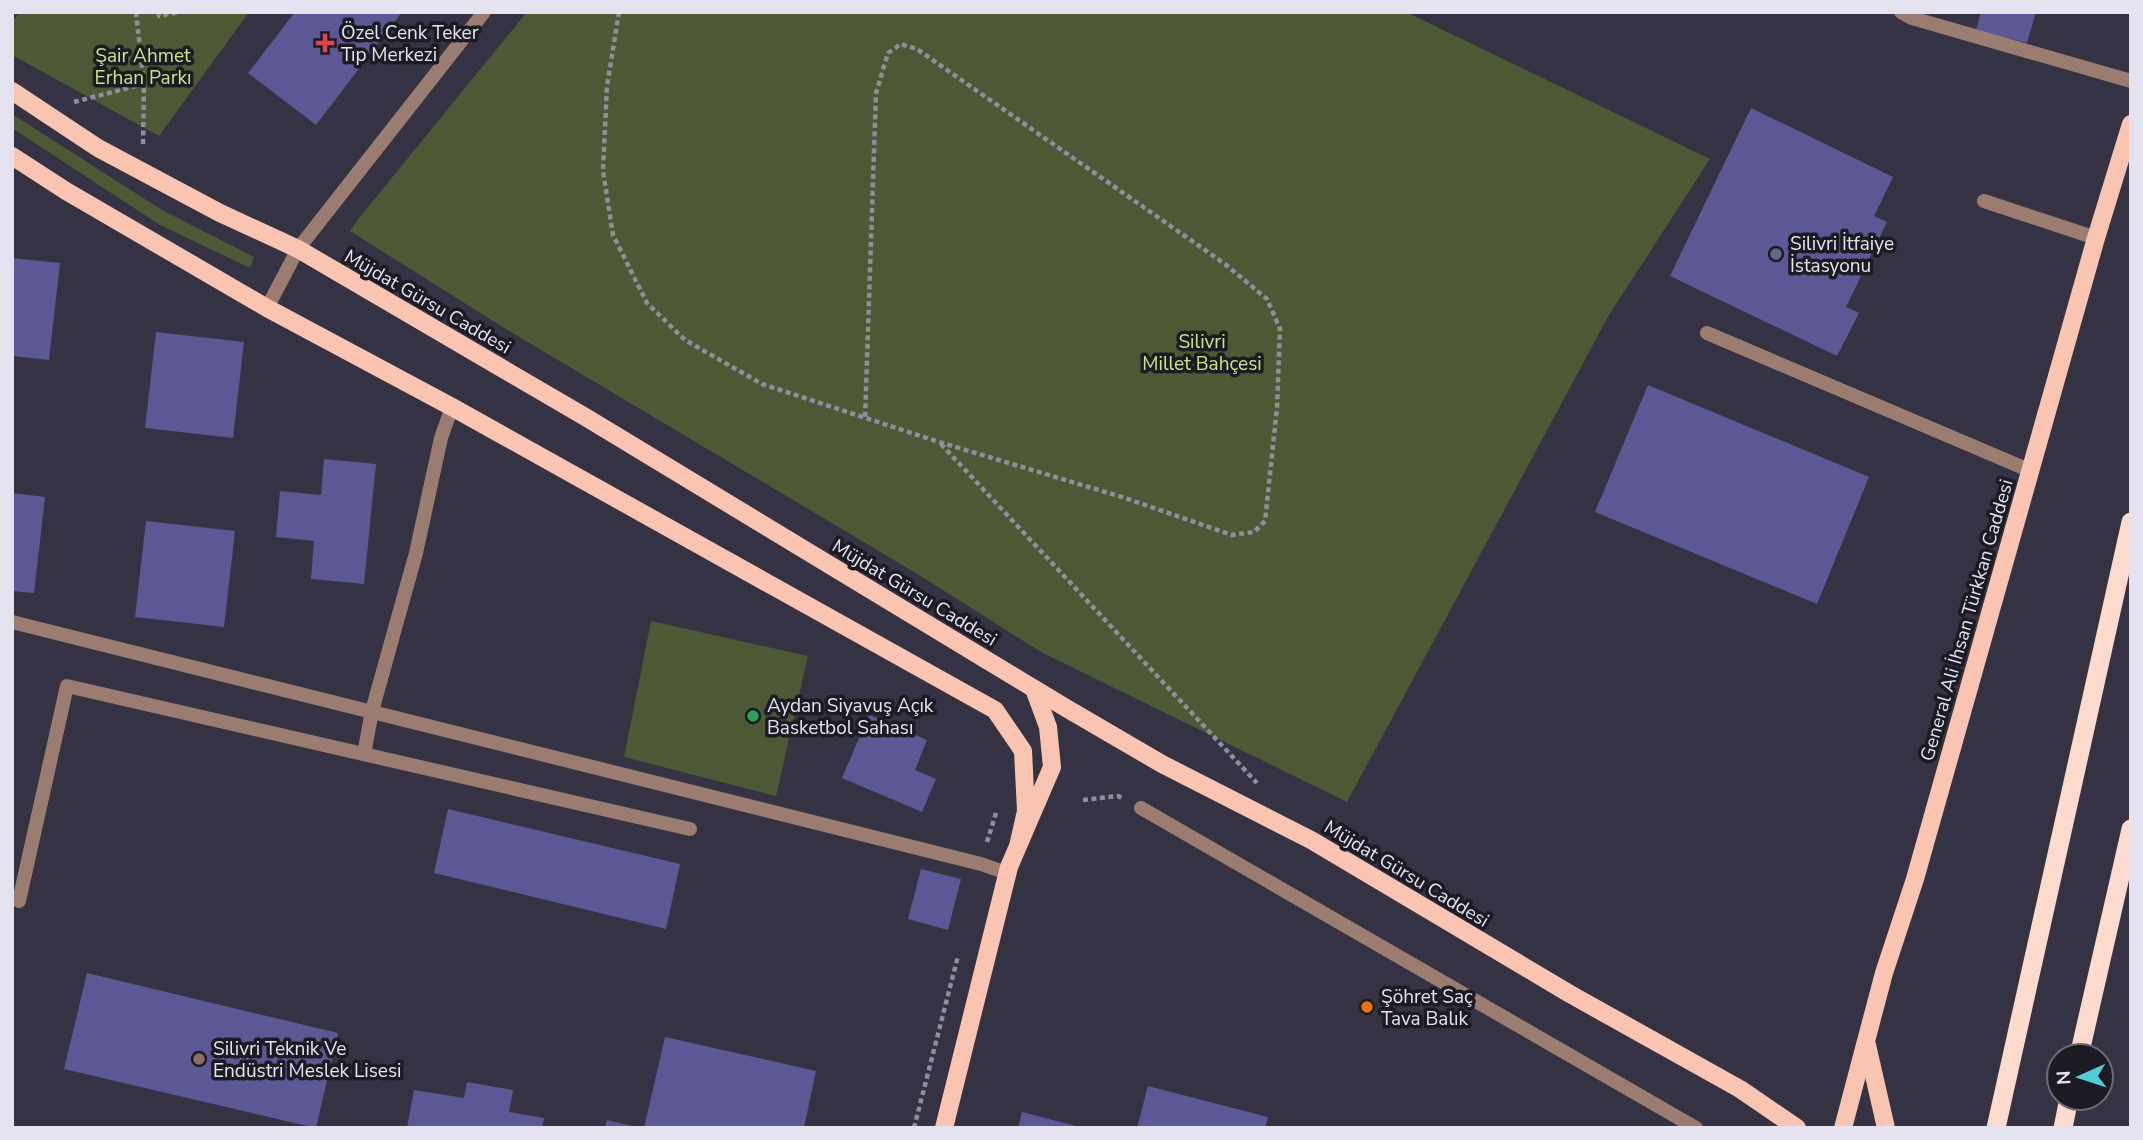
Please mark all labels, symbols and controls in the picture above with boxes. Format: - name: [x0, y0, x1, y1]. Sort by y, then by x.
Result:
- place label: Özel Cenk Teker Tıp Merkezi: [341, 20, 479, 68]
- marker: Özel Cenk Teker Tıp Merkezi: [315, 33, 335, 53]
- park label: Şair Ahmet Erhan Parkı: [95, 43, 191, 91]
- place label: Silivri İtfaiye İstasyonu: [1790, 231, 1894, 279]
- street label: Müjdat Gürsu Caddesi: [339, 244, 516, 360]
- marker: Silivri İtfaiye İstasyonu: [1768, 246, 1784, 262]
- park label: Silivri Millet Bahçesi: [1142, 329, 1262, 377]
- street label: General Ali İhsan Türkkan Caddesi: [1914, 476, 2020, 764]
- street label: Müjdat Gürsu Caddesi: [827, 533, 1002, 652]
- place label: Aydan Siyavuş Açık Basketbol Sahası: [767, 693, 934, 741]
- marker: Aydan Siyavuş Açık Basketbol Sahası: [745, 708, 761, 724]
- street label: Müjdat Gürsu Caddesi: [1319, 814, 1494, 933]
- place label: Şöhret Saç Tava Balık: [1381, 984, 1473, 1032]
- marker: Şöhret Saç Tava Balık: [1359, 999, 1375, 1015]
- place label: Silivri Teknik Ve Endüstri Meslek Lisesi: [213, 1036, 401, 1084]
- north arrow: [2045, 1042, 2115, 1112]
- marker: Silivri Teknik Ve Endüstri Meslek Lisesi: [191, 1051, 207, 1067]
- text: N: [2051, 1070, 2077, 1086]

